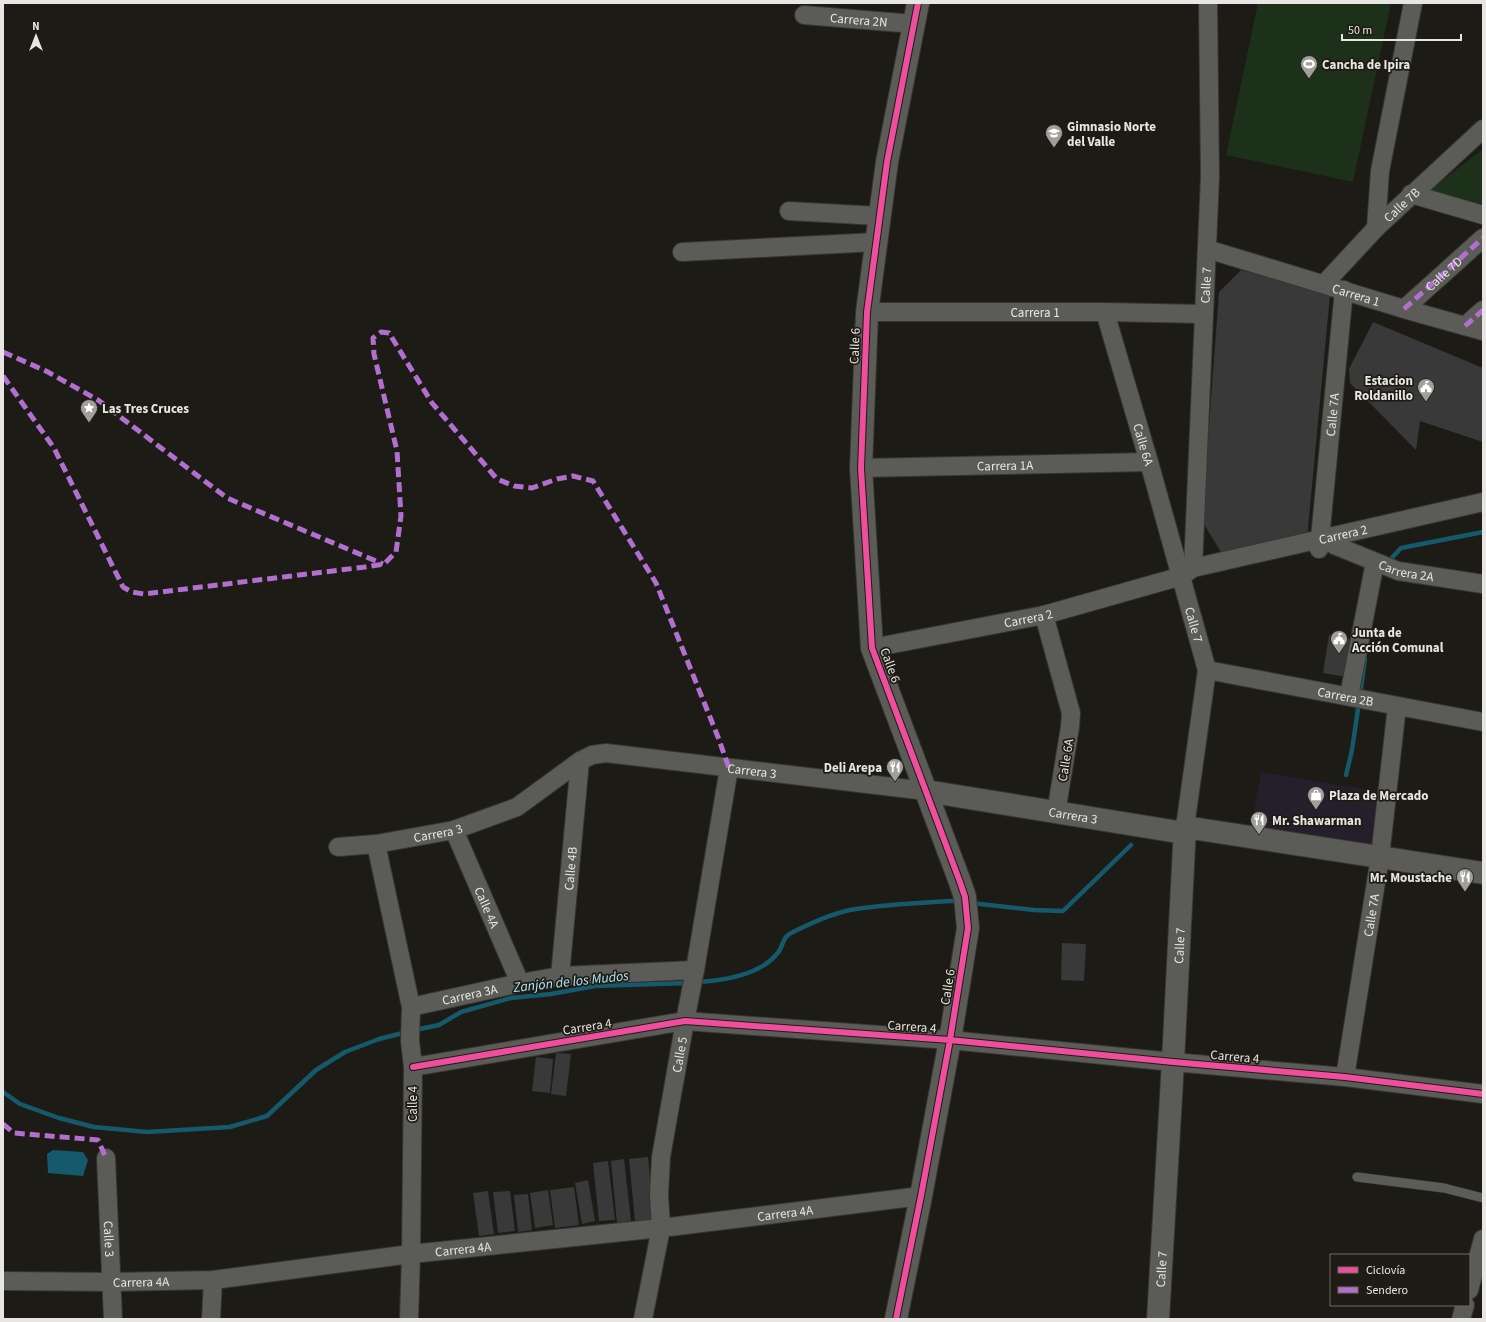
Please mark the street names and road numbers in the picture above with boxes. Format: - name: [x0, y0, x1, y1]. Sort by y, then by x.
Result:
- street label: Carrera 2N: [829, 9, 888, 32]
- street label: Calle 7B: [1380, 184, 1425, 227]
- street label: Calle 7D: [1422, 253, 1467, 296]
- street label: Calle 7: [1197, 267, 1216, 304]
- street label: Carrera 1: [1330, 280, 1382, 311]
- street label: Carrera 1: [1010, 304, 1060, 322]
- street label: Calle 6: [845, 328, 865, 364]
- street label: Calle 7A: [1322, 391, 1344, 437]
- street label: Calle 6A: [1128, 421, 1158, 469]
- street label: Carrera 1A: [977, 456, 1034, 476]
- street label: Carrera 2: [1317, 521, 1369, 549]
- street label: Carrera 2A: [1376, 556, 1436, 586]
- street label: Carrera 2: [1002, 605, 1055, 632]
- street label: Calle 7: [1180, 605, 1207, 645]
- street label: Calle 6: [875, 645, 905, 685]
- street label: Carrera 2B: [1316, 683, 1375, 711]
- street label: Calle 6A: [1054, 737, 1078, 783]
- street label: Carrera 3: [726, 759, 777, 783]
- street label: Carrera 3: [1047, 803, 1099, 829]
- street label: Carrera 3: [412, 820, 465, 847]
- street label: Calle 4B: [560, 846, 582, 891]
- street label: Calle 4A: [470, 884, 504, 932]
- street label: Calle 7A: [1359, 891, 1384, 938]
- street label: Calle 7: [1170, 927, 1190, 964]
- street label: Calle 6: [936, 968, 960, 1006]
- street label: Carrera 3A: [440, 980, 500, 1010]
- street label: Carrera 4: [561, 1014, 613, 1040]
- street label: Carrera 4: [887, 1016, 938, 1038]
- street label: Calle 5: [668, 1035, 692, 1074]
- street label: Carrera 4: [1210, 1046, 1261, 1068]
- street label: Calle 4: [404, 1085, 422, 1122]
- street label: Carrera 4A: [756, 1201, 815, 1226]
- street label: Calle 3: [99, 1220, 118, 1257]
- street label: Carrera 4A: [434, 1238, 493, 1261]
- street label: Calle 7: [1152, 1251, 1172, 1288]
- street label: Carrera 4A: [113, 1273, 170, 1292]

